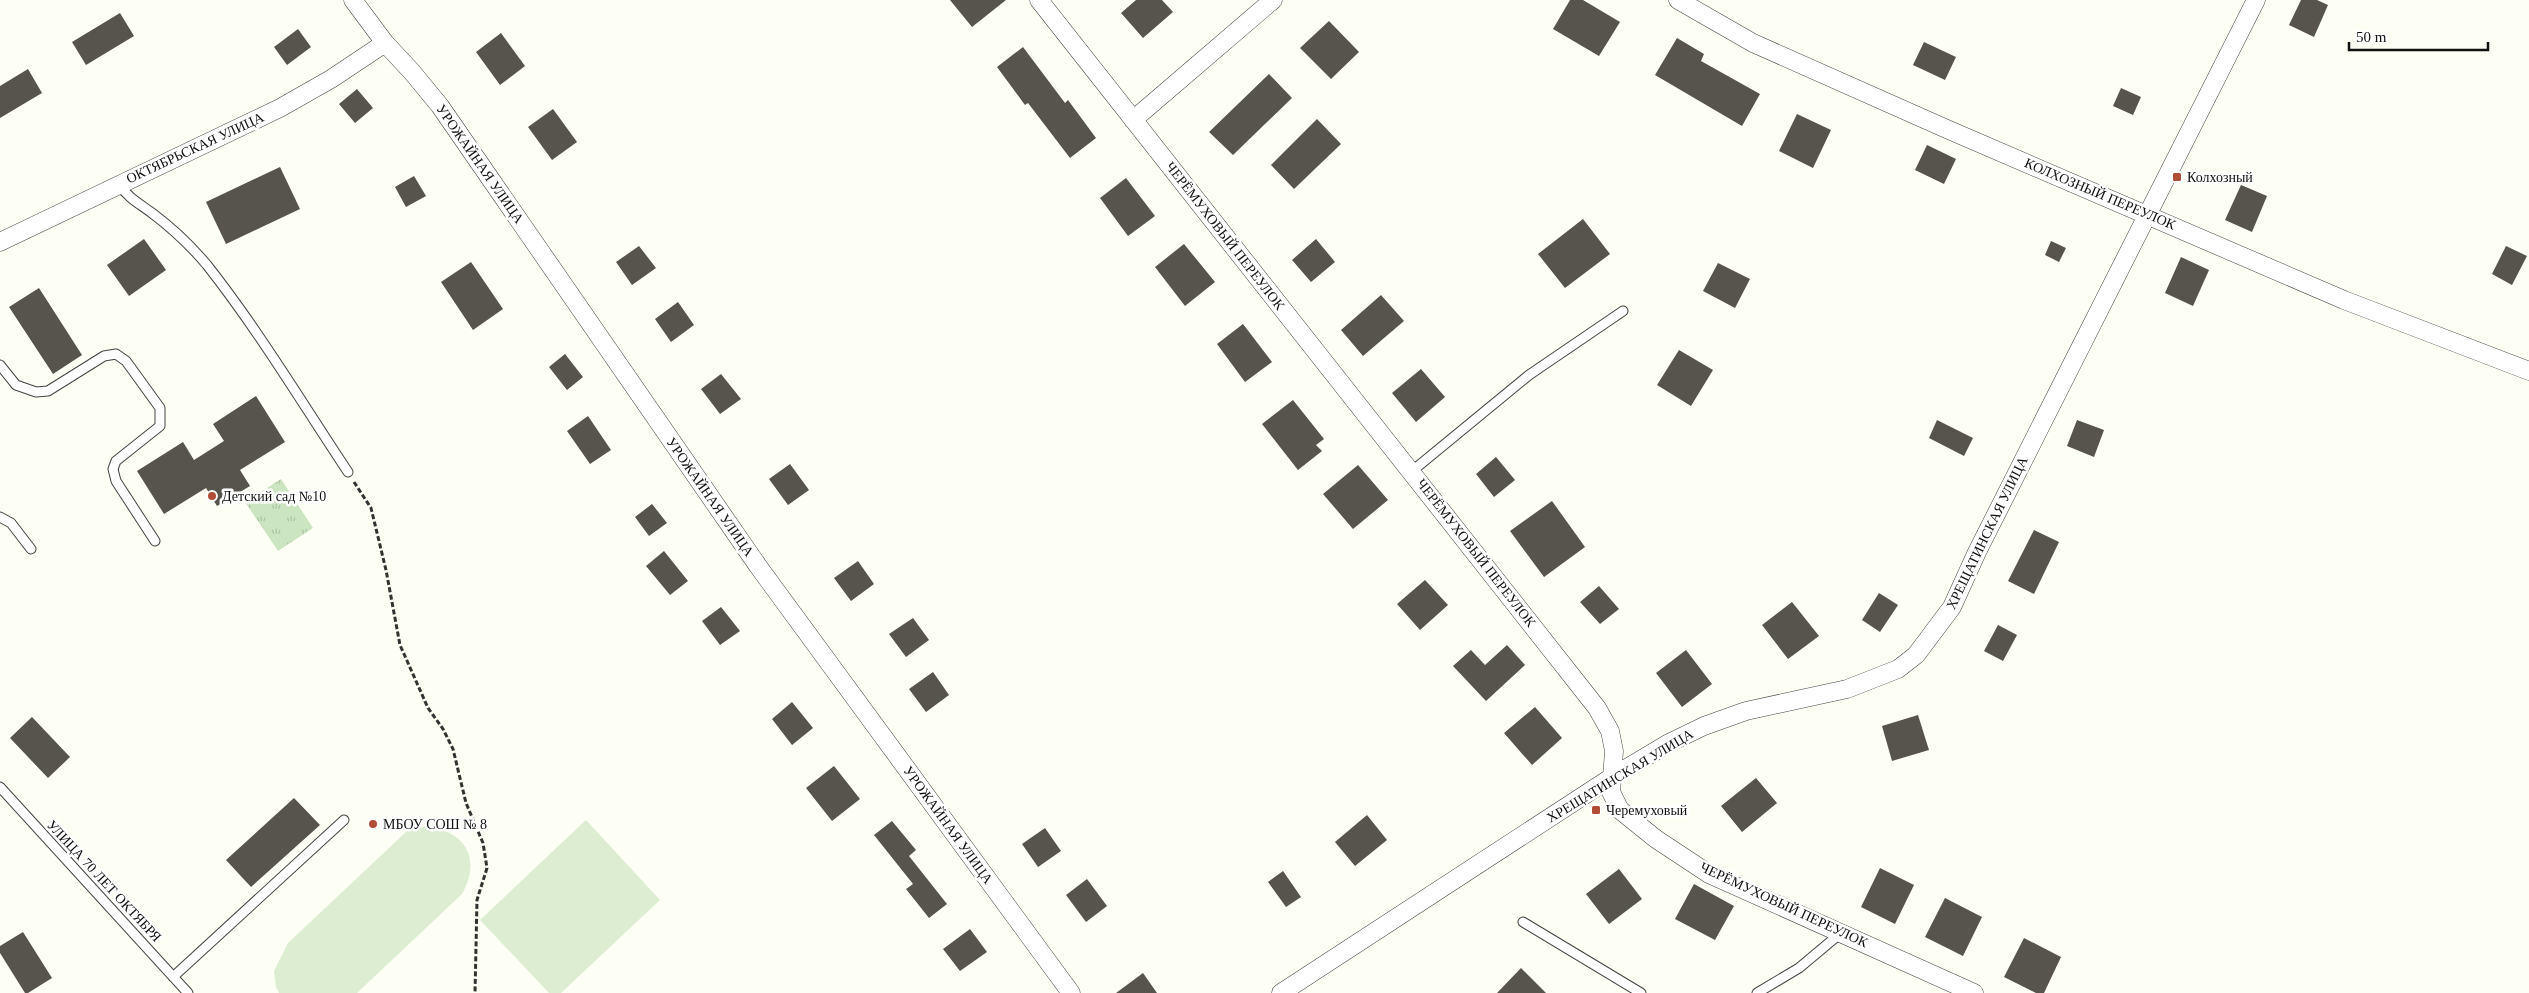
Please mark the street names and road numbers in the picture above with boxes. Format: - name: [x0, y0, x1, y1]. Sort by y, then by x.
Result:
- street label: УРОЖАЙНАЯ УЛИЦА: [433, 101, 528, 227]
- street label: ОКТЯБРЬСКАЯ УЛИЦА: [124, 109, 267, 187]
- street label: КОЛХОЗНЫЙ ПЕРЕУЛОК: [2022, 154, 2179, 233]
- street label: ЧЕРЁМУХОВЫЙ ПЕРЕУЛОК: [1163, 159, 1289, 313]
- street label: УРОЖАЙНАЯ УЛИЦА: [663, 434, 758, 560]
- street label: ХРЕЩАТИНСКАЯ УЛИЦА: [1943, 453, 2031, 612]
- street label: ЧЕРЁМУХОВЫЙ ПЕРЕУЛОК: [1414, 476, 1540, 630]
- street label: ХРЕЩАТИНСКАЯ УЛИЦА: [1544, 726, 1697, 826]
- street label: УРОЖАЙНАЯ УЛИЦА: [900, 763, 997, 887]
- street label: УЛИЦА 70 ЛЕТ ОКТЯБРЯ: [44, 817, 164, 945]
- street label: ЧЕРЁМУХОВЫЙ ПЕРЕУЛОК: [1698, 859, 1871, 951]

